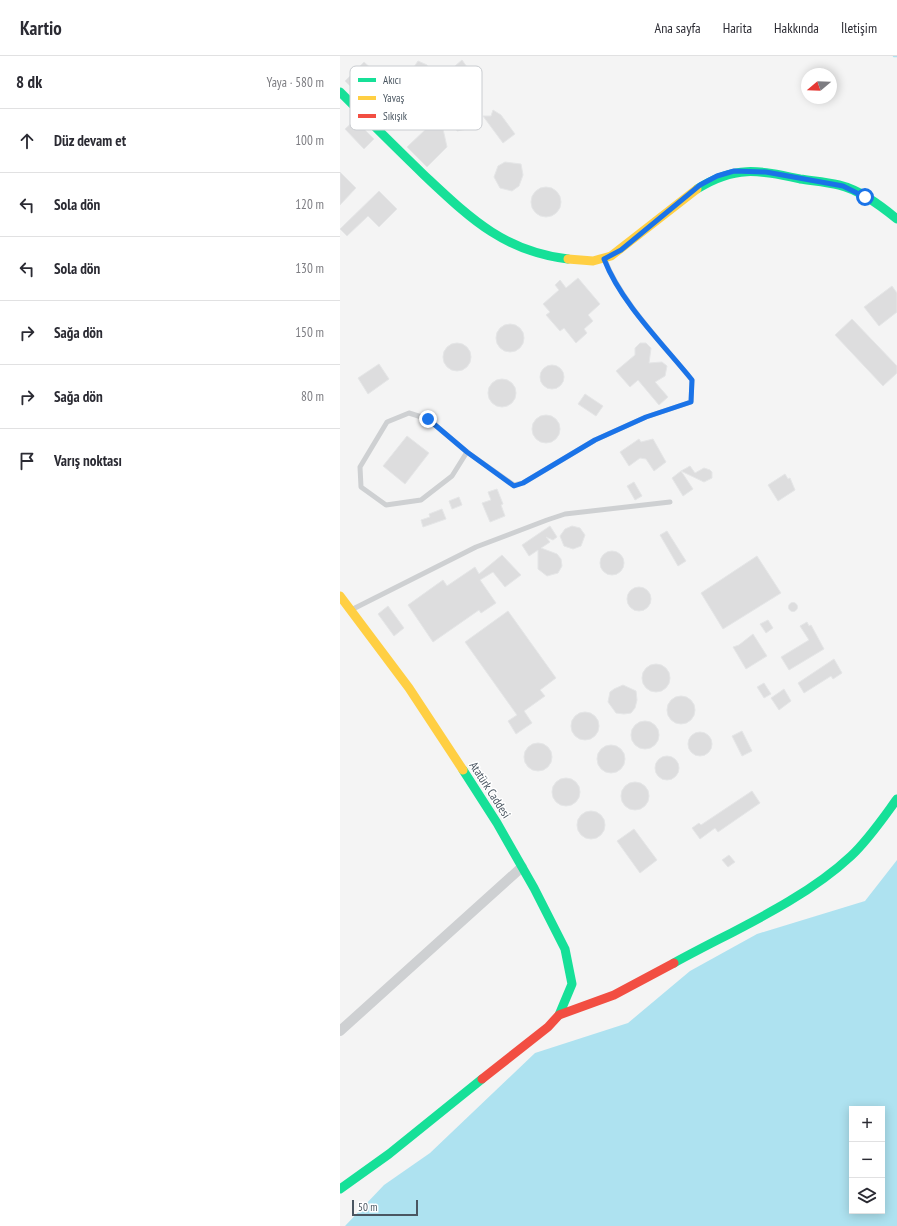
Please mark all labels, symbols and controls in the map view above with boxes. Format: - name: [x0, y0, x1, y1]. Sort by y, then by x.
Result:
- text: Kartio: [20, 16, 62, 40]
- text: Ana sayfa: [655, 19, 701, 37]
- text: Harita: [723, 19, 752, 37]
- text: Hakkında: [774, 19, 819, 37]
- text: İletişim: [841, 19, 877, 37]
- legend: [350, 66, 482, 130]
- north arrow: [801, 68, 837, 104]
- text: 8 dk: [16, 71, 42, 93]
- text: Akıcı: [383, 73, 401, 87]
- text: Yaya · 580 m: [267, 74, 324, 91]
- text: Yavaş: [383, 91, 404, 105]
- text: Sıkışık: [383, 109, 408, 123]
- icon: ahead: [16, 130, 38, 152]
- text: Düz devam et: [54, 131, 126, 150]
- text: 100 m: [295, 132, 324, 149]
- route start: [856, 188, 874, 206]
- icon: left: [16, 194, 38, 216]
- text: Sola dön: [54, 195, 100, 214]
- text: 120 m: [295, 196, 324, 213]
- icon: left: [16, 258, 38, 280]
- text: Sola dön: [54, 259, 100, 278]
- text: 130 m: [295, 260, 324, 277]
- icon: right: [16, 322, 38, 344]
- text: Sağa dön: [54, 323, 103, 342]
- text: 150 m: [295, 324, 324, 341]
- icon: right: [16, 386, 38, 408]
- text: Sağa dön: [54, 387, 103, 406]
- text: 80 m: [301, 388, 324, 405]
- route end: [419, 410, 437, 428]
- icon: arrive: [16, 450, 38, 472]
- text: Varış noktası: [54, 451, 122, 470]
- street label: Atatürk Caddesi: [467, 759, 514, 821]
- map controls: [849, 1106, 885, 1214]
- button: +: [849, 1106, 885, 1142]
- button: −: [849, 1142, 885, 1178]
- button: layers: [849, 1178, 885, 1214]
- scale bar: [352, 1198, 418, 1217]
- text: 50 m: [358, 1200, 377, 1214]

